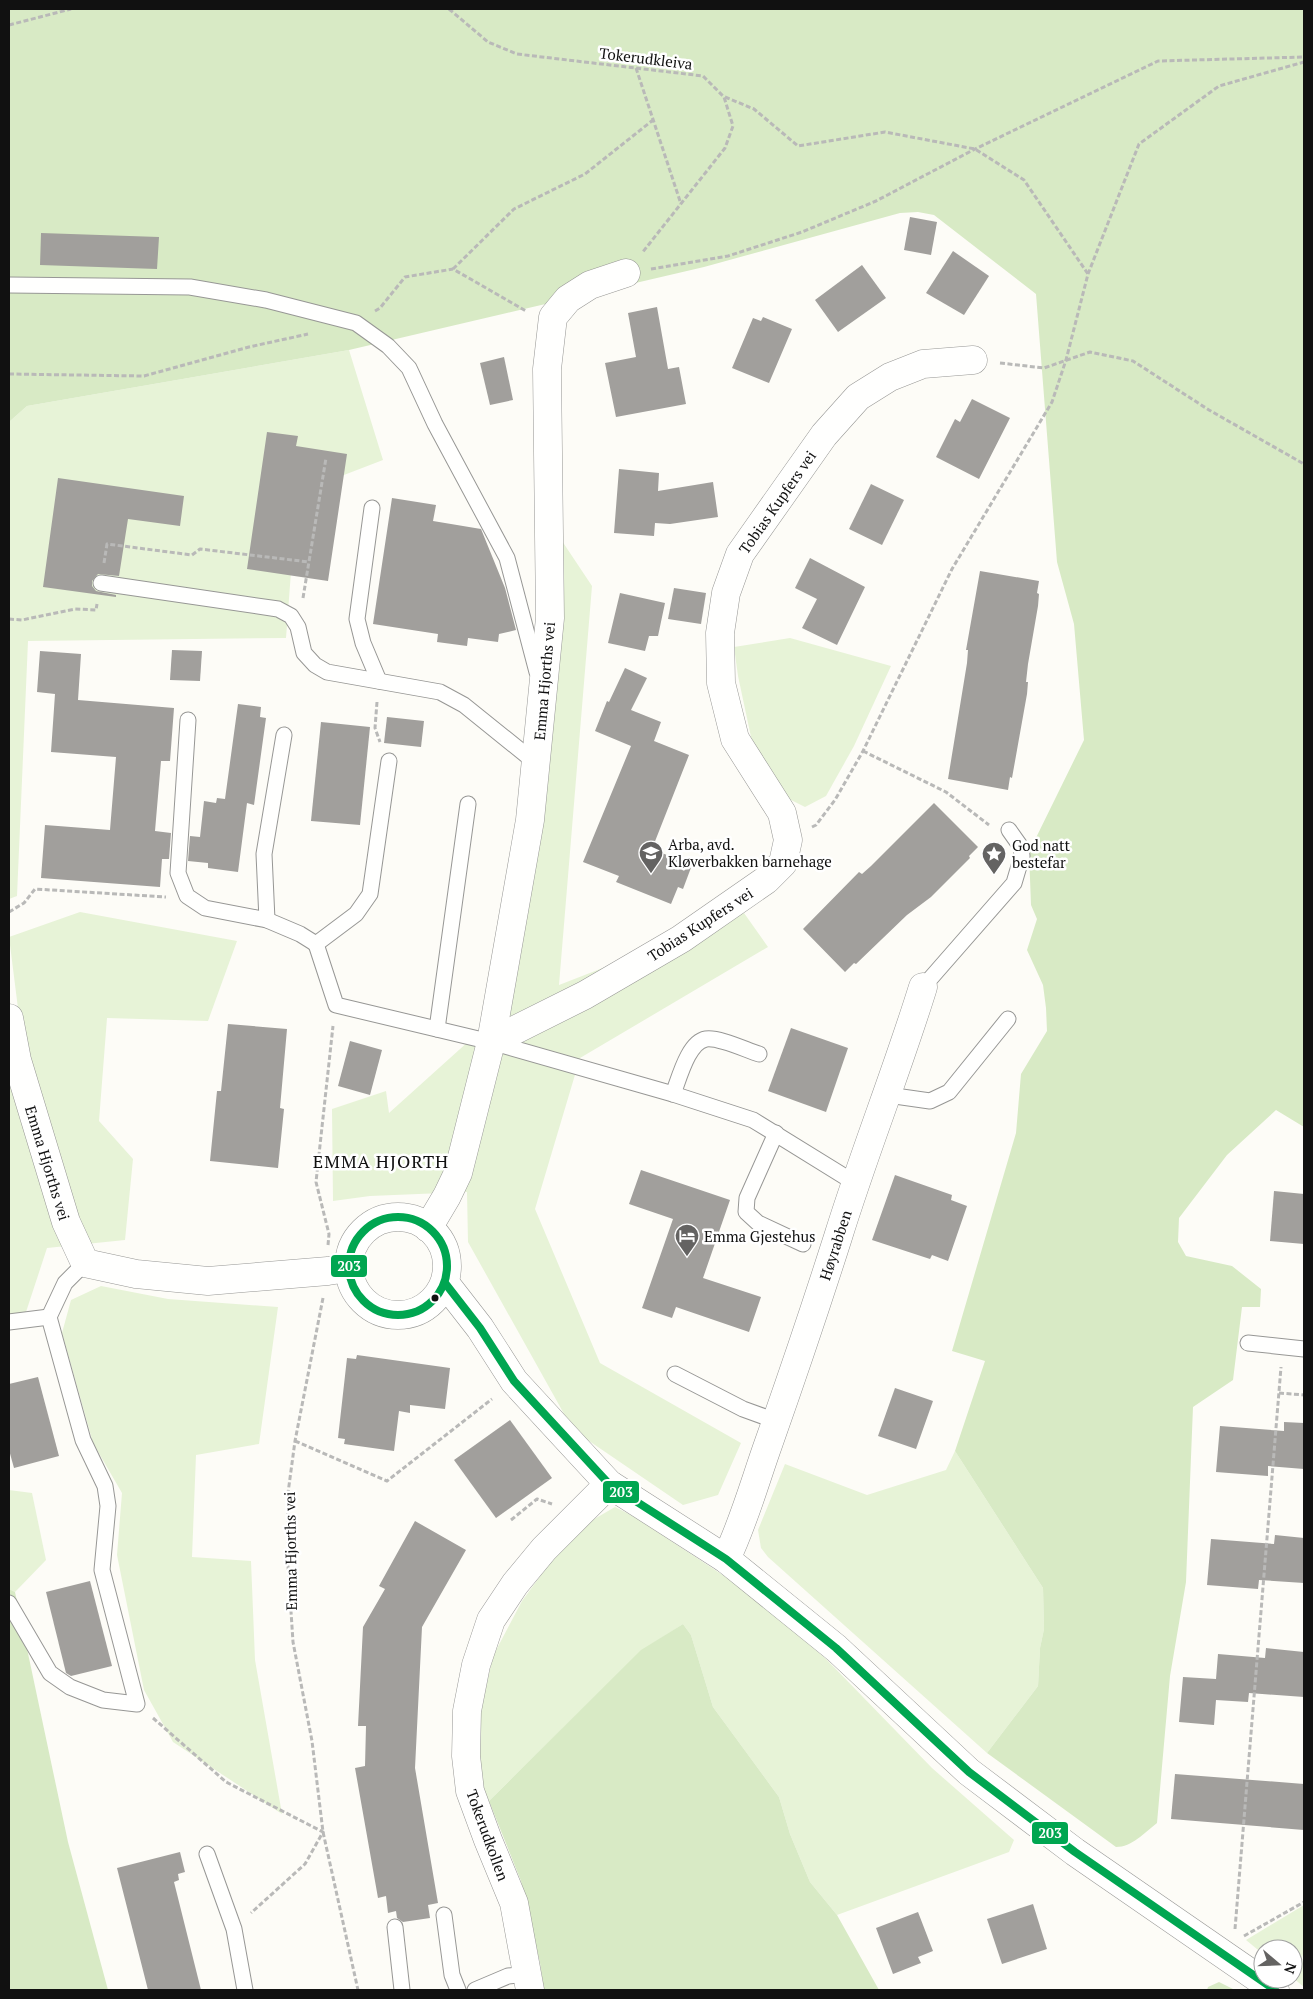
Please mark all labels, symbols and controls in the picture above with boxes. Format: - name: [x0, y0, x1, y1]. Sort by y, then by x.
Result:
- street label: Tokerudkleiva: [598, 42, 694, 74]
- street label: Tobias Kupfers vei: [734, 446, 820, 558]
- street label: Emma Hjorths vei: [529, 621, 559, 741]
- place label: Arba, avd. Kløverbakken barnehage: [668, 834, 832, 871]
- place label: God natt bestefar: [1012, 835, 1071, 872]
- school or university icon: Arba, avd. Kløverbakken barnehage: [638, 840, 664, 874]
- place icon: God natt bestefar: [981, 841, 1007, 875]
- street label: Tobias Kupfers vei: [644, 883, 756, 965]
- street label: Emma Hjorths vei: [21, 1103, 75, 1223]
- district label: EMMA HJORTH: [313, 1149, 449, 1173]
- street label: Høyrabben: [814, 1207, 856, 1283]
- hotel icon: Emma Gjestehus: [674, 1223, 700, 1257]
- place label: Emma Gjestehus: [704, 1226, 816, 1246]
- line badge: 203: [330, 1254, 368, 1278]
- text: 203: [337, 1256, 361, 1275]
- unlabelled marker: [430, 1293, 440, 1303]
- line badge: 203: [602, 1480, 640, 1504]
- text: 203: [609, 1482, 633, 1501]
- street label: Emma Hjorths vei: [279, 1491, 301, 1611]
- street label: Tokerudkollen: [462, 1787, 514, 1884]
- line badge: 203: [1031, 1821, 1069, 1845]
- text: 203: [1038, 1823, 1062, 1842]
- north arrow: [1253, 1939, 1303, 1989]
- text: N: [1280, 1960, 1301, 1977]

